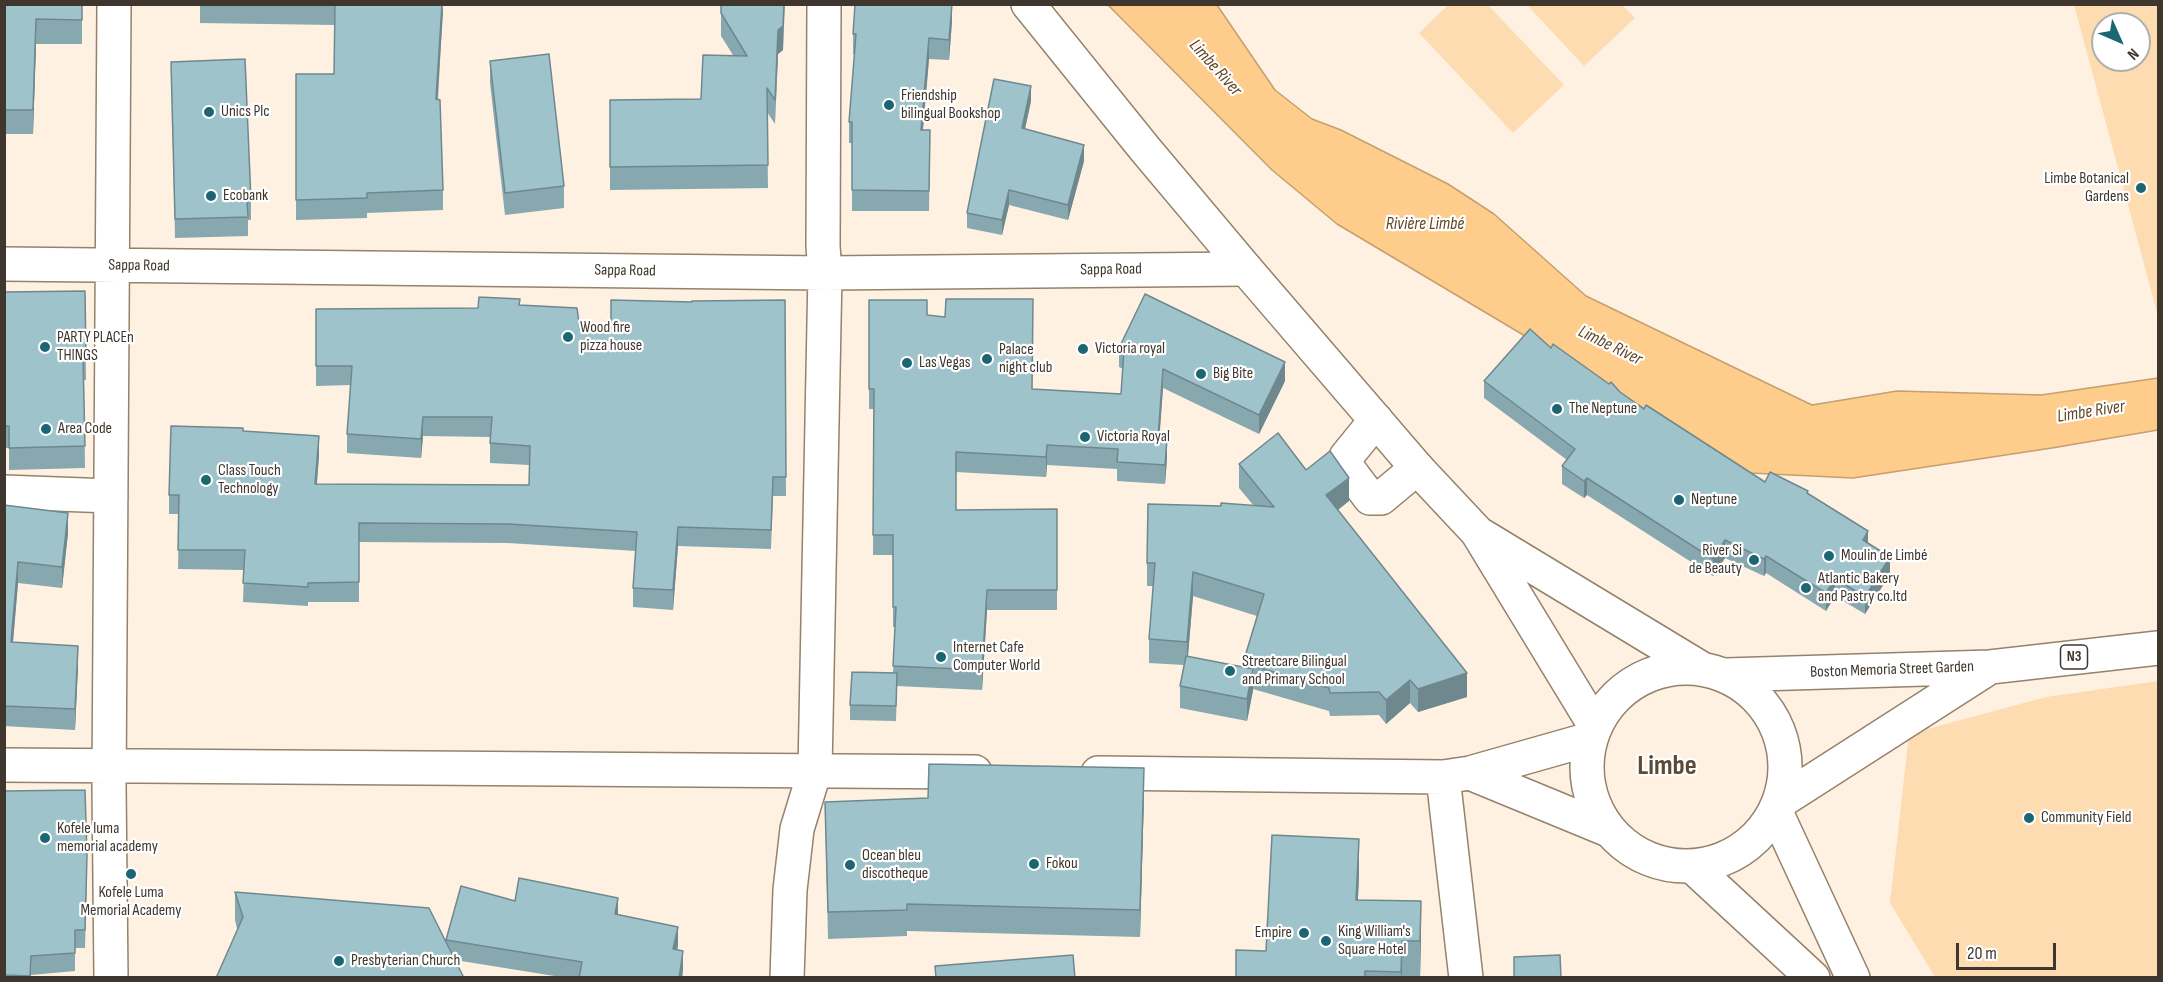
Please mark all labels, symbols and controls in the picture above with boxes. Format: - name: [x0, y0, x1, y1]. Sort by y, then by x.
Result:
- north arrow: [2091, 12, 2151, 72]
- water label: Limbe River: [1184, 35, 1246, 101]
- text: N: [2123, 44, 2142, 63]
- place label: Friendship bilingual Bookshop: [901, 86, 1001, 124]
- marker: Friendship bilingual Bookshop: [882, 98, 896, 112]
- place label: Unics Plc: [221, 102, 270, 122]
- marker: Unics Plc: [202, 105, 216, 119]
- place label: Limbe Botanical Gardens: [2044, 169, 2129, 207]
- marker: Limbe Botanical Gardens: [2134, 181, 2148, 195]
- place label: Ecobank: [223, 186, 268, 206]
- marker: Ecobank: [204, 189, 218, 203]
- water label: Rivière Limbé: [1386, 213, 1464, 235]
- street label: Sappa Road: [108, 256, 170, 276]
- street label: Sappa Road: [1080, 260, 1142, 280]
- street label: Sappa Road: [594, 261, 656, 281]
- place label: Wood fire pizza house: [580, 318, 642, 356]
- water label: Limbe River: [1575, 321, 1645, 371]
- place label: PARTY PLACEn THINGS: [57, 328, 134, 366]
- marker: Wood fire pizza house: [561, 330, 575, 344]
- place label: Victoria royal: [1095, 339, 1165, 359]
- marker: PARTY PLACEn THINGS: [38, 340, 52, 354]
- place label: Palace night club: [999, 340, 1052, 378]
- marker: Victoria royal: [1076, 342, 1090, 356]
- marker: Palace night club: [980, 352, 994, 366]
- place label: Las Vegas: [919, 353, 971, 373]
- marker: Las Vegas: [900, 356, 914, 370]
- place label: Big Bite: [1213, 364, 1253, 384]
- marker: Big Bite: [1194, 367, 1208, 381]
- water label: Limbe River: [2056, 396, 2126, 428]
- place label: The Neptune: [1569, 399, 1637, 419]
- marker: The Neptune: [1550, 402, 1564, 416]
- place label: Area Code: [58, 419, 112, 439]
- marker: Area Code: [39, 422, 53, 436]
- place label: Victoria Royal: [1097, 427, 1170, 447]
- marker: Victoria Royal: [1078, 430, 1092, 444]
- place label: Class Touch Technology: [218, 461, 281, 499]
- marker: Class Touch Technology: [199, 473, 213, 487]
- place label: Neptune: [1691, 490, 1737, 510]
- marker: Neptune: [1672, 493, 1686, 507]
- place label: River Si de Beauty: [1689, 541, 1742, 579]
- place label: Moulin de Limbé: [1841, 546, 1927, 566]
- marker: Moulin de Limbé: [1822, 549, 1836, 563]
- marker: River Si de Beauty: [1747, 553, 1761, 567]
- place label: Atlantic Bakery and Pastry co.ltd: [1818, 569, 1907, 607]
- marker: Atlantic Bakery and Pastry co.ltd: [1799, 581, 1813, 595]
- place label: Internet Cafe Computer World: [953, 638, 1040, 676]
- road number: N3: [2060, 645, 2088, 669]
- marker: Internet Cafe Computer World: [934, 650, 948, 664]
- place label: Streetcare Bilingual and Primary School: [1242, 652, 1347, 690]
- street label: Boston Memoria Street Garden: [1810, 658, 1974, 682]
- marker: Streetcare Bilingual and Primary School: [1223, 664, 1237, 678]
- district label: Limbe: [1637, 750, 1697, 784]
- place label: Community Field: [2041, 808, 2131, 828]
- marker: Community Field: [2022, 811, 2036, 825]
- place label: Kofele luma memorial academy: [57, 819, 158, 857]
- marker: Kofele luma memorial academy: [38, 831, 52, 845]
- place label: Ocean bleu discotheque: [862, 846, 928, 884]
- place label: Fokou: [1046, 854, 1078, 874]
- marker: Fokou: [1027, 857, 1041, 871]
- marker: Ocean bleu discotheque: [843, 858, 857, 872]
- marker: Kofele Luma Memorial Academy: [124, 867, 138, 881]
- place label: Kofele Luma Memorial Academy: [80, 883, 182, 921]
- place label: King William's Square Hotel: [1338, 922, 1411, 960]
- place label: Empire: [1255, 923, 1292, 943]
- marker: Empire: [1297, 926, 1311, 940]
- scale bar: [1959, 931, 2060, 969]
- marker: King William's Square Hotel: [1319, 934, 1333, 948]
- text: 20 m: [1967, 943, 1997, 964]
- place label: Presbyterian Church: [351, 951, 460, 971]
- marker: Presbyterian Church: [332, 954, 346, 968]

